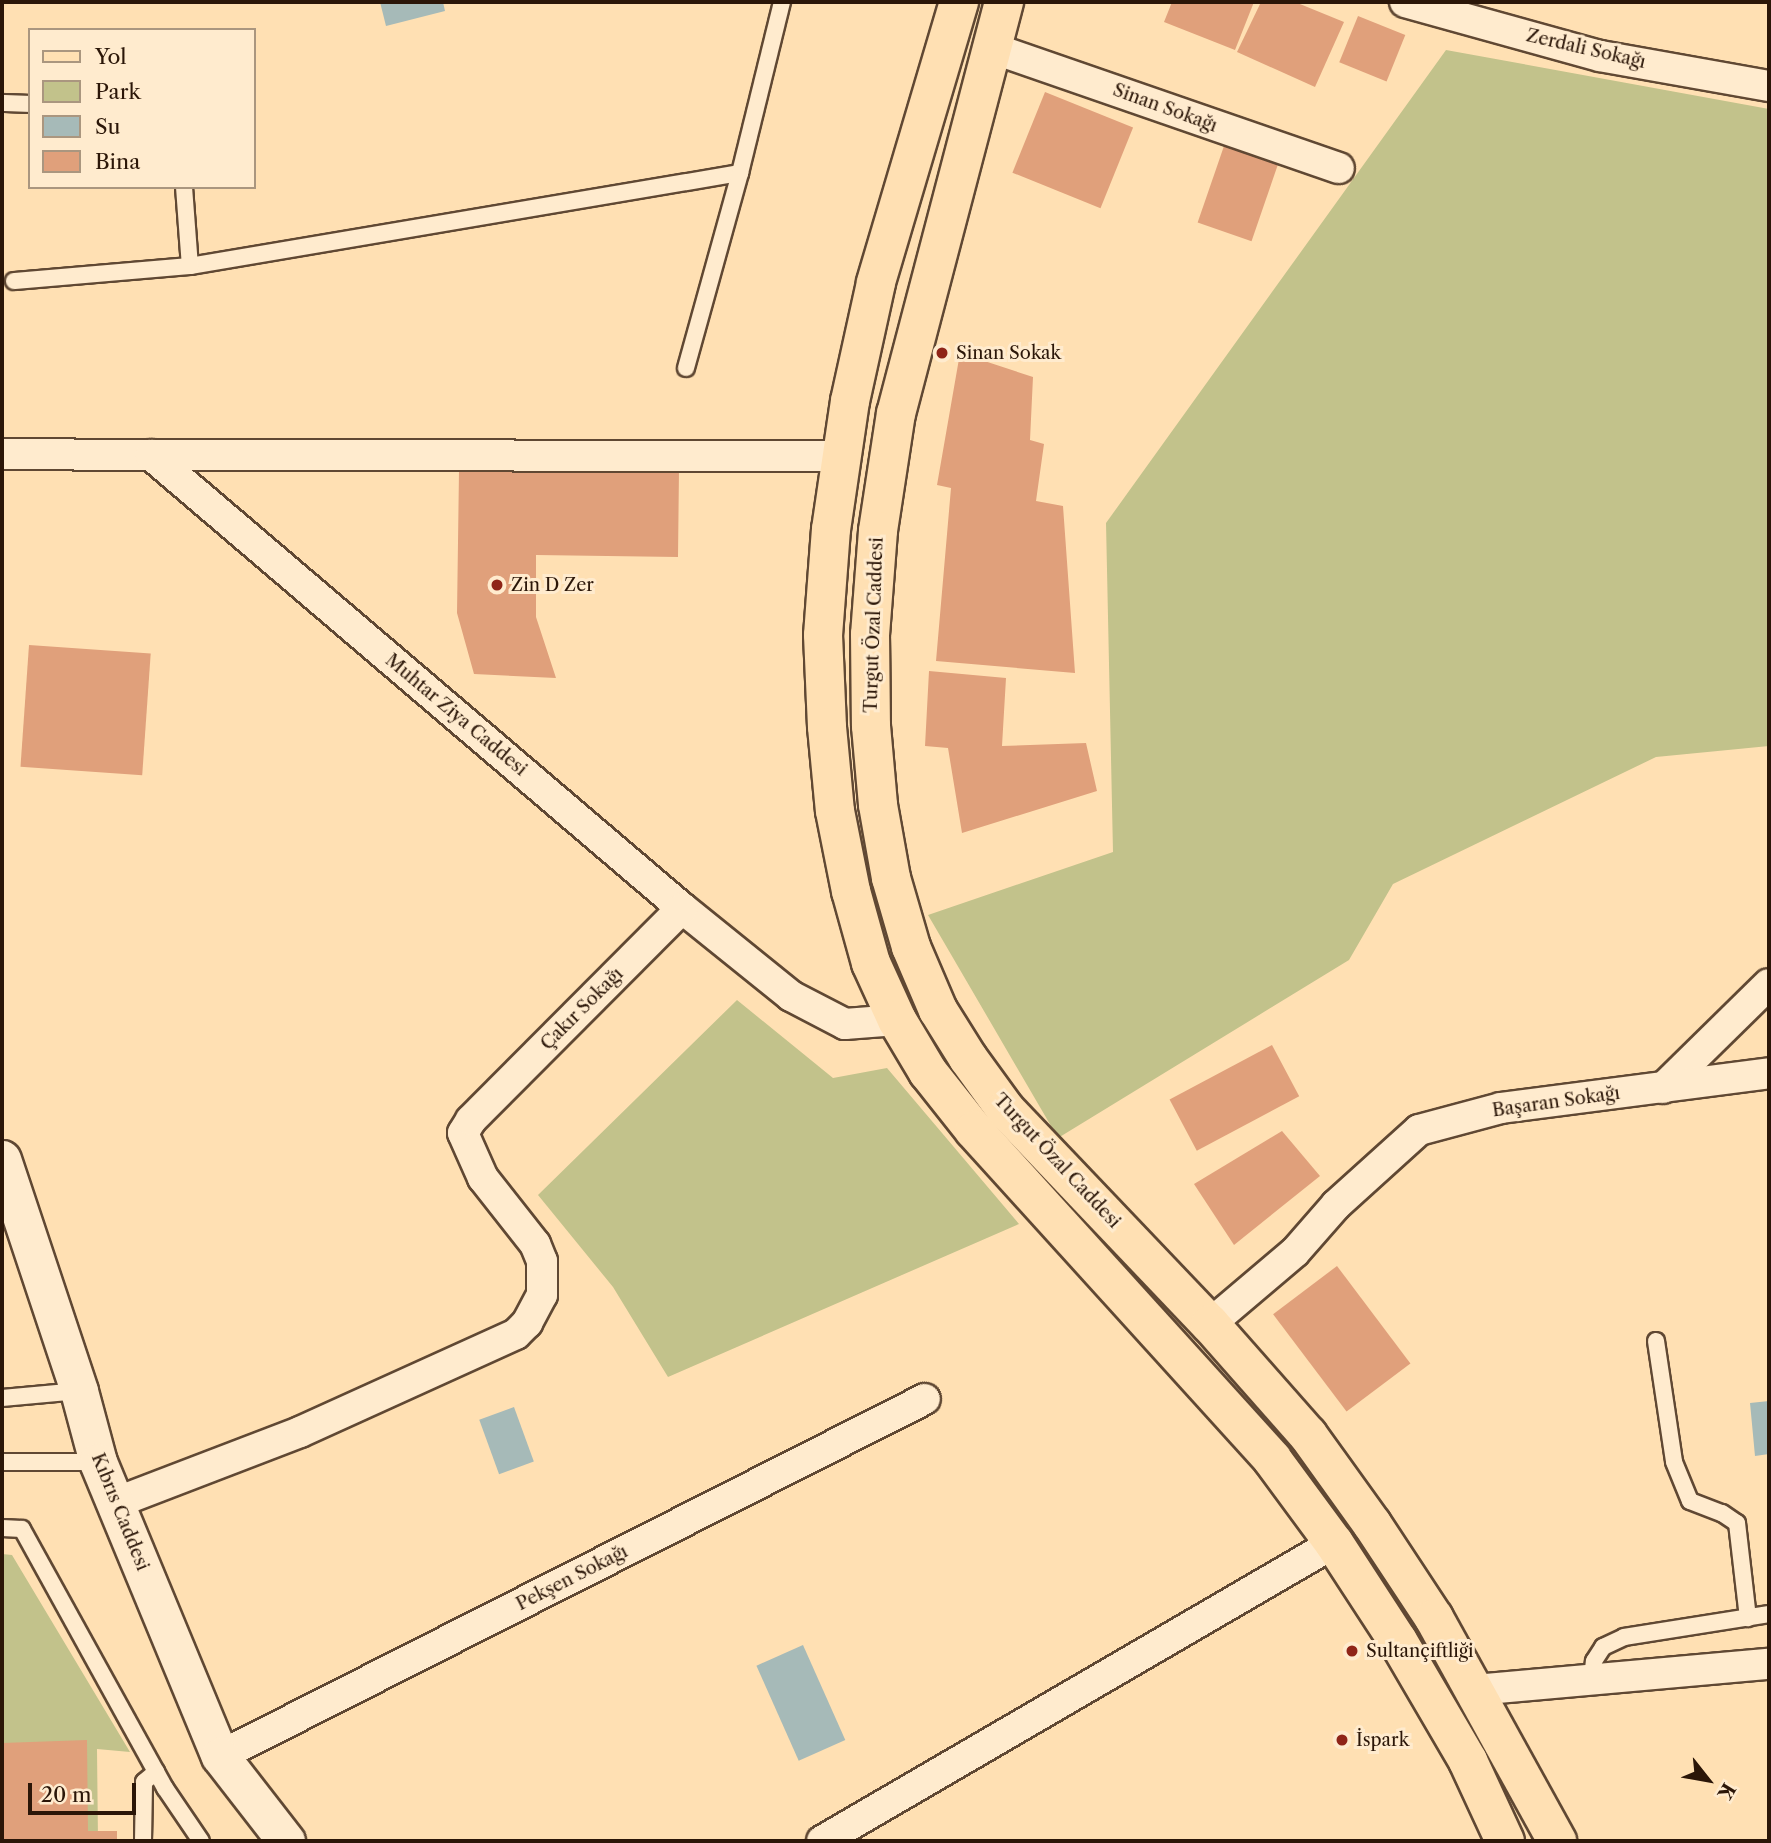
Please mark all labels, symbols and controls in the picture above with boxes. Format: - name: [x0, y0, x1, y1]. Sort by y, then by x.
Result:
- street label: Zerdali Sokağı: [1524, 25, 1648, 73]
- legend: [28, 28, 256, 189]
- text: Yol: [95, 44, 127, 69]
- text: Park: [95, 79, 141, 104]
- street label: Sinan Sokağı: [1110, 79, 1220, 137]
- text: Su: [95, 114, 121, 139]
- text: Bina: [95, 149, 140, 174]
- place label: Sinan Sokak: [956, 342, 1061, 364]
- marker: Sinan Sokak: [934, 345, 950, 361]
- street label: Turgut Özal Caddesi: [860, 537, 888, 713]
- place label: Zin D Zer: [511, 574, 594, 596]
- marker: Zin D Zer: [489, 577, 505, 593]
- street label: Muhtar Ziya Caddesi: [381, 649, 531, 781]
- street label: Çakır Sokağı: [536, 963, 628, 1055]
- street label: Başaran Sokağı: [1491, 1082, 1621, 1122]
- street label: Turgut Özal Caddesi: [989, 1089, 1125, 1233]
- street label: Kıbrıs Caddesi: [87, 1450, 153, 1574]
- street label: Pekşen Sokağı: [513, 1541, 631, 1615]
- place label: Sultançiftliği: [1366, 1640, 1474, 1662]
- marker: Sultançiftliği: [1344, 1643, 1360, 1659]
- place label: İspark: [1356, 1729, 1409, 1751]
- marker: İspark: [1334, 1732, 1350, 1748]
- north arrow: [1673, 1745, 1743, 1815]
- scale bar: [32, 1770, 140, 1814]
- text: K: [1713, 1779, 1740, 1803]
- text: 20 m: [41, 1782, 92, 1807]

